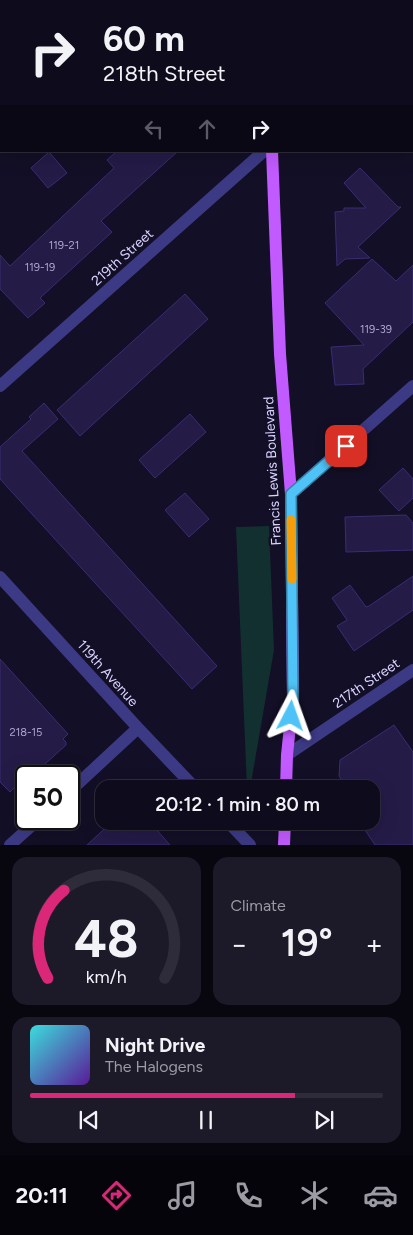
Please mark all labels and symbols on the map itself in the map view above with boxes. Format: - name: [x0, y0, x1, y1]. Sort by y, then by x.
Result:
- street label: 219th Street: [88, 225, 157, 290]
- house number: 119-21: [49, 239, 79, 252]
- house number: 119-19: [25, 261, 55, 274]
- house number: 119-39: [360, 323, 392, 336]
- street label: Francis Lewis Boulevard: [260, 396, 285, 546]
- pin: [325, 425, 367, 467]
- street label: 119th Avenue: [73, 637, 142, 710]
- street label: 217th Street: [330, 655, 403, 712]
- position arrow: [264, 689, 316, 741]
- house number: 218-15: [10, 726, 42, 739]
- speed limit sign: 50: [15, 765, 80, 830]

